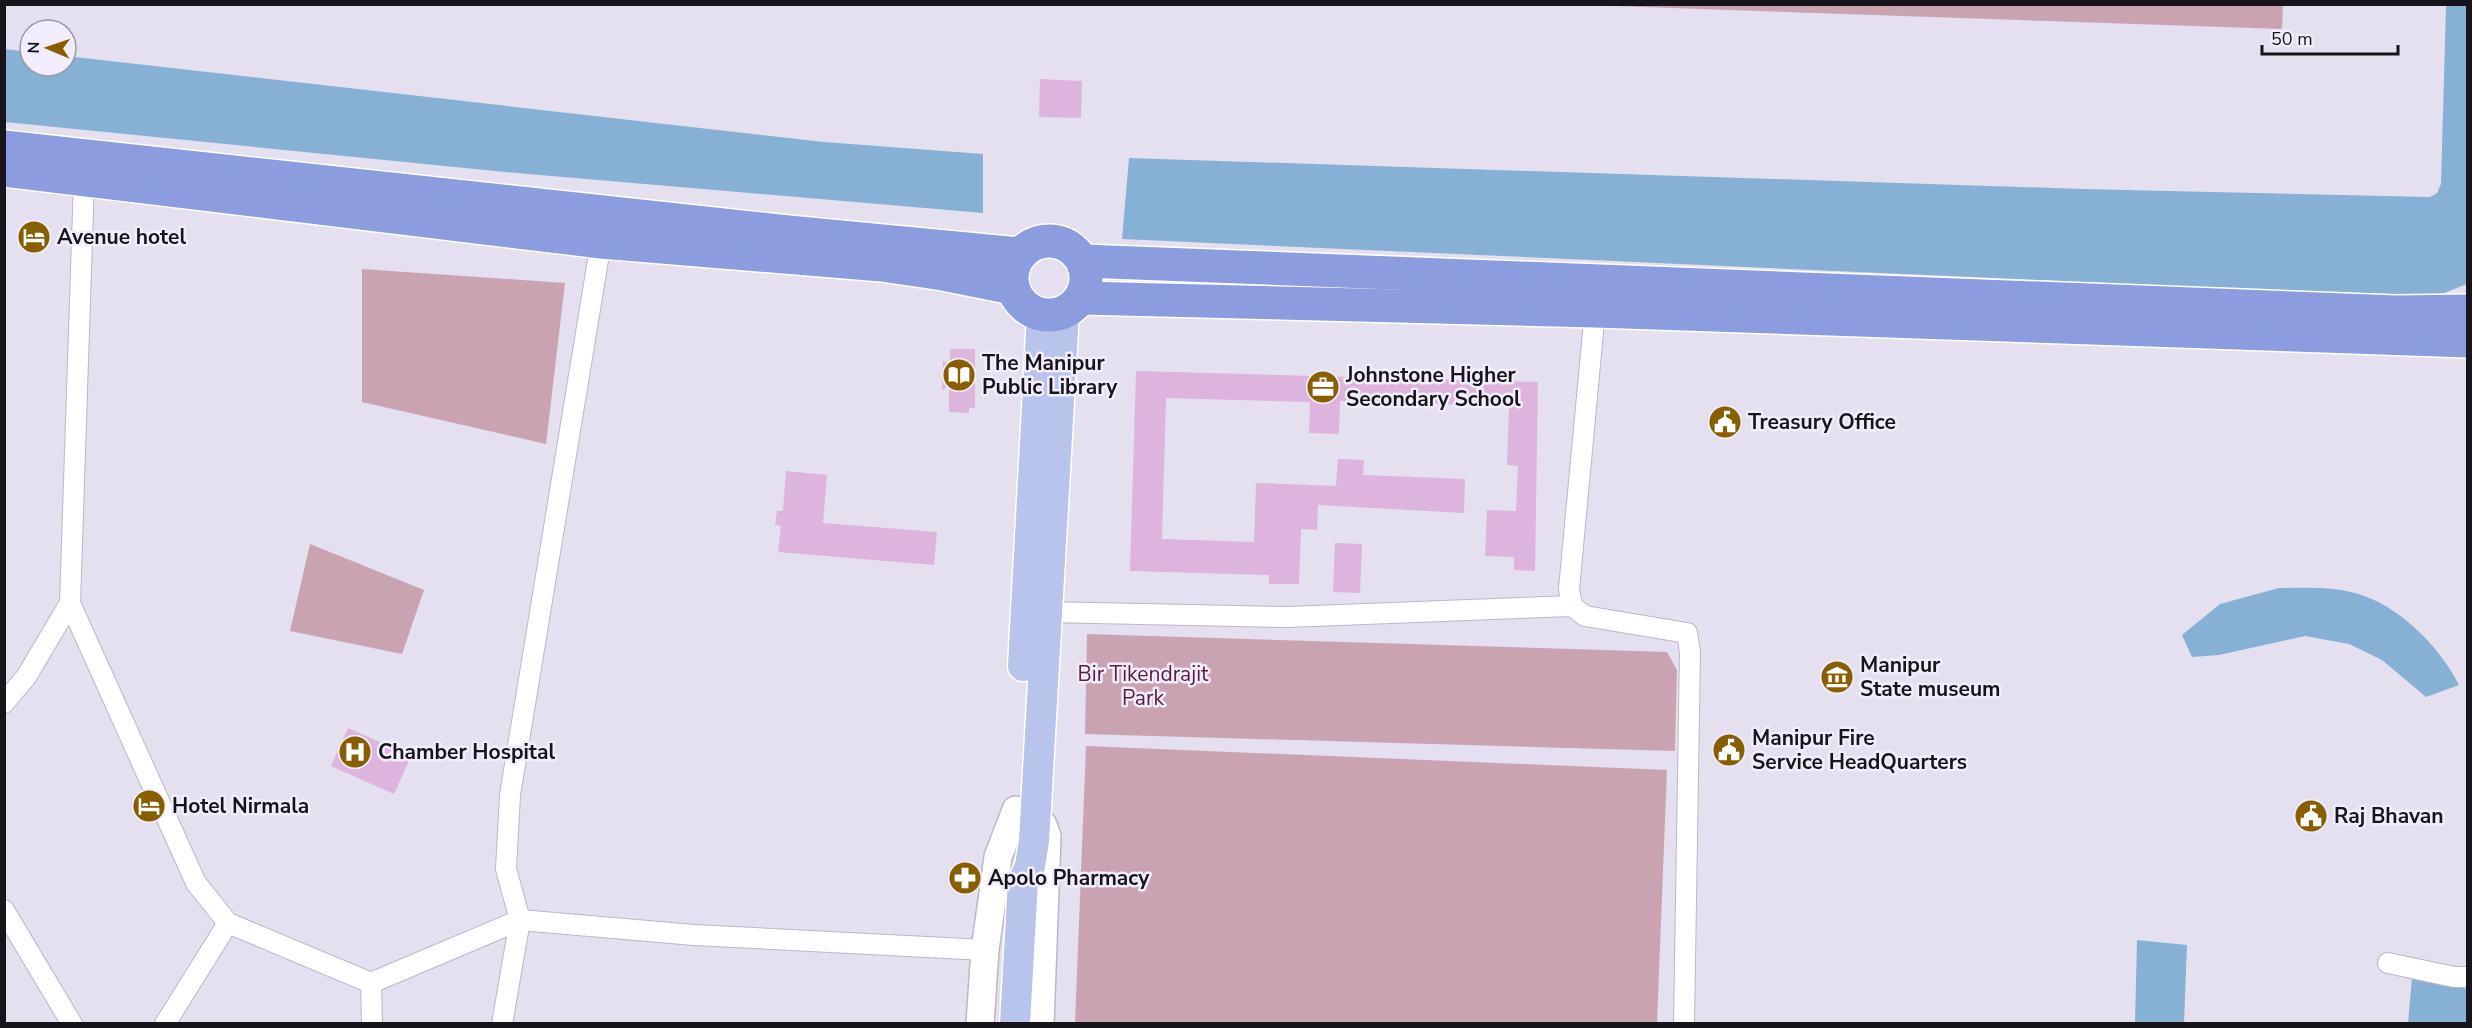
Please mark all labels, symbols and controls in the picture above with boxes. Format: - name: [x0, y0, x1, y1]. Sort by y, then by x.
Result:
- north arrow: [18, 18, 78, 78]
- scale bar: [2262, 18, 2398, 56]
- text: 50 m: [2271, 27, 2313, 51]
- text: N: [23, 41, 45, 54]
- hotel icon: Avenue hotel: [16, 219, 52, 255]
- place label: Avenue hotel: [57, 223, 186, 251]
- place label: The Manipur Public Library: [982, 349, 1118, 401]
- library icon: The Manipur Public Library: [941, 357, 977, 393]
- place label: Johnstone Higher Secondary School: [1345, 361, 1521, 413]
- office icon: Johnstone Higher Secondary School: [1305, 369, 1341, 405]
- public building icon: Treasury Office: [1707, 404, 1743, 440]
- place label: Treasury Office: [1748, 408, 1896, 436]
- place label: Manipur State museum: [1860, 651, 2001, 703]
- museum icon: Manipur State museum: [1819, 659, 1855, 695]
- park label: Bir Tikendrajit Park: [1078, 660, 1209, 712]
- place label: Manipur Fire Service HeadQuarters: [1752, 724, 1967, 776]
- public building icon: Manipur Fire Service HeadQuarters: [1711, 732, 1747, 768]
- hospital icon: Chamber Hospital: [337, 734, 373, 770]
- place label: Chamber Hospital: [378, 738, 555, 766]
- hotel icon: Hotel Nirmala: [131, 788, 167, 824]
- place label: Hotel Nirmala: [172, 792, 309, 820]
- public building icon: Raj Bhavan: [2293, 798, 2329, 834]
- place label: Raj Bhavan: [2334, 802, 2444, 830]
- pharmacy icon: Apolo Pharmacy: [947, 860, 983, 896]
- place label: Apolo Pharmacy: [988, 864, 1150, 892]

